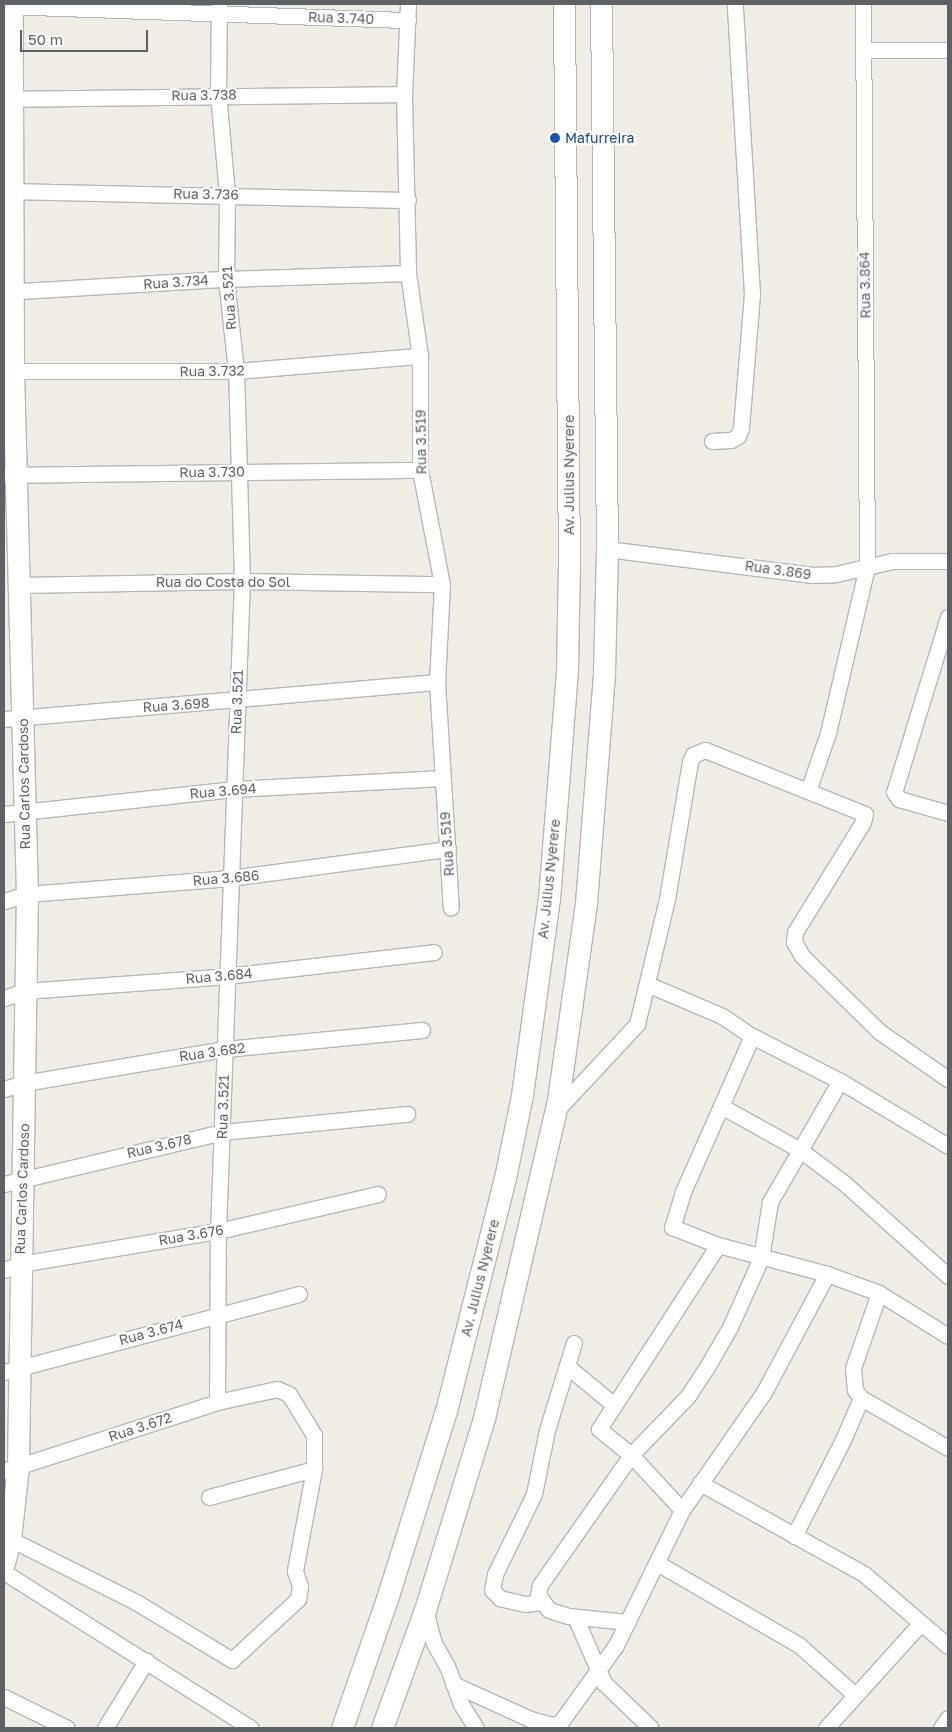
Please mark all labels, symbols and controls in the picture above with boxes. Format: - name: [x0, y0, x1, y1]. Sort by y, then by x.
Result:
- street label: Rua 3.740: [308, 8, 374, 28]
- scale bar: [22, 20, 150, 52]
- text: 50 m: [28, 30, 63, 48]
- street label: Rua 3.738: [171, 86, 237, 104]
- place label: Mafurreira: [565, 130, 634, 146]
- marker: Mafurreira: [549, 132, 561, 144]
- street label: Rua 3.736: [173, 185, 239, 203]
- street label: Rua 3.864: [856, 251, 874, 319]
- street label: Rua 3.521: [218, 265, 240, 331]
- street label: Rua 3.734: [143, 271, 209, 293]
- street label: Rua 3.732: [179, 362, 245, 380]
- street label: Rua 3.519: [412, 409, 430, 475]
- street label: Av. Julius Nyerere: [561, 415, 577, 535]
- street label: Rua 3.730: [179, 463, 245, 481]
- street label: Rua 3.869: [744, 557, 812, 583]
- street label: Rua do Costa do Sol: [156, 574, 290, 590]
- street label: Rua 3.521: [227, 669, 247, 735]
- street label: Rua 3.698: [142, 694, 210, 716]
- street label: Rua Carlos Cardoso: [14, 718, 34, 850]
- street label: Rua 3.694: [189, 780, 257, 802]
- street label: Rua 3.519: [436, 811, 458, 877]
- street label: Av. Julius Nyerere: [534, 818, 564, 940]
- street label: Rua 3.686: [192, 867, 260, 889]
- street label: Rua 3.684: [185, 965, 253, 987]
- street label: Rua 3.682: [178, 1039, 246, 1065]
- street label: Rua 3.521: [213, 1074, 233, 1140]
- street label: Rua Carlos Cardoso: [11, 1123, 33, 1255]
- street label: Rua 3.678: [125, 1130, 193, 1162]
- street label: Av. Julius Nyerere: [457, 1218, 503, 1338]
- street label: Rua 3.676: [157, 1221, 225, 1249]
- street label: Rua 3.674: [117, 1315, 185, 1349]
- street label: Rua 3.672: [106, 1409, 174, 1445]

